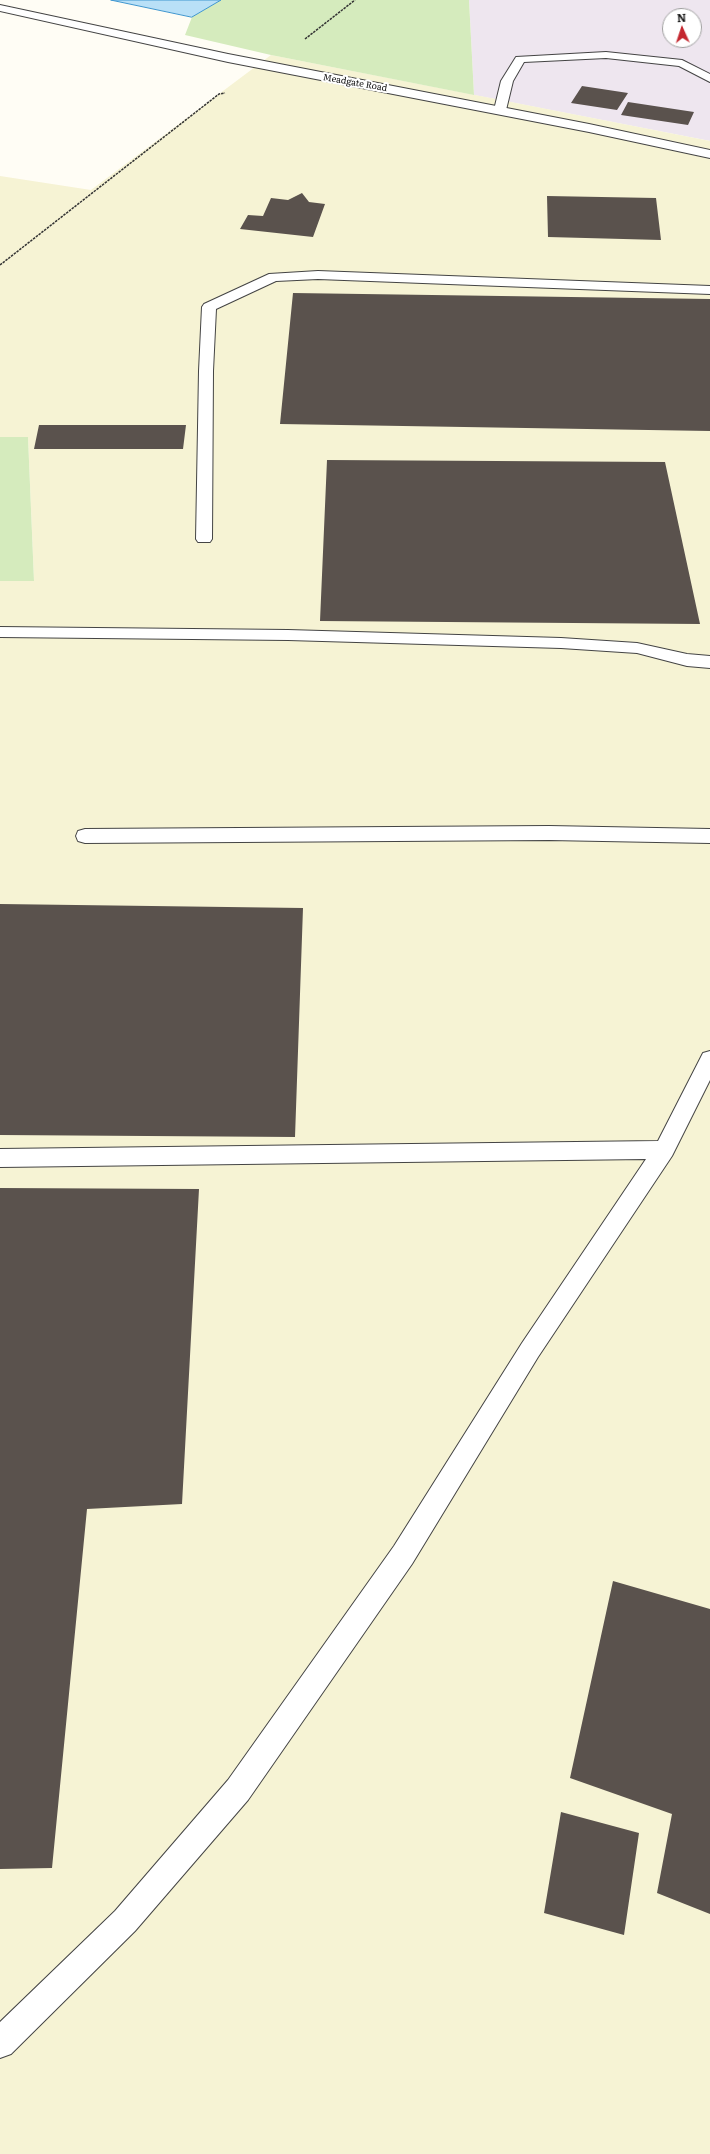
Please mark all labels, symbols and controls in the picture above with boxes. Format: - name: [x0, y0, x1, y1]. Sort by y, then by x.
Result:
- north arrow: [662, 8, 702, 48]
- text: N: [676, 9, 686, 25]
- street label: Meadgate Road: [322, 72, 388, 94]

